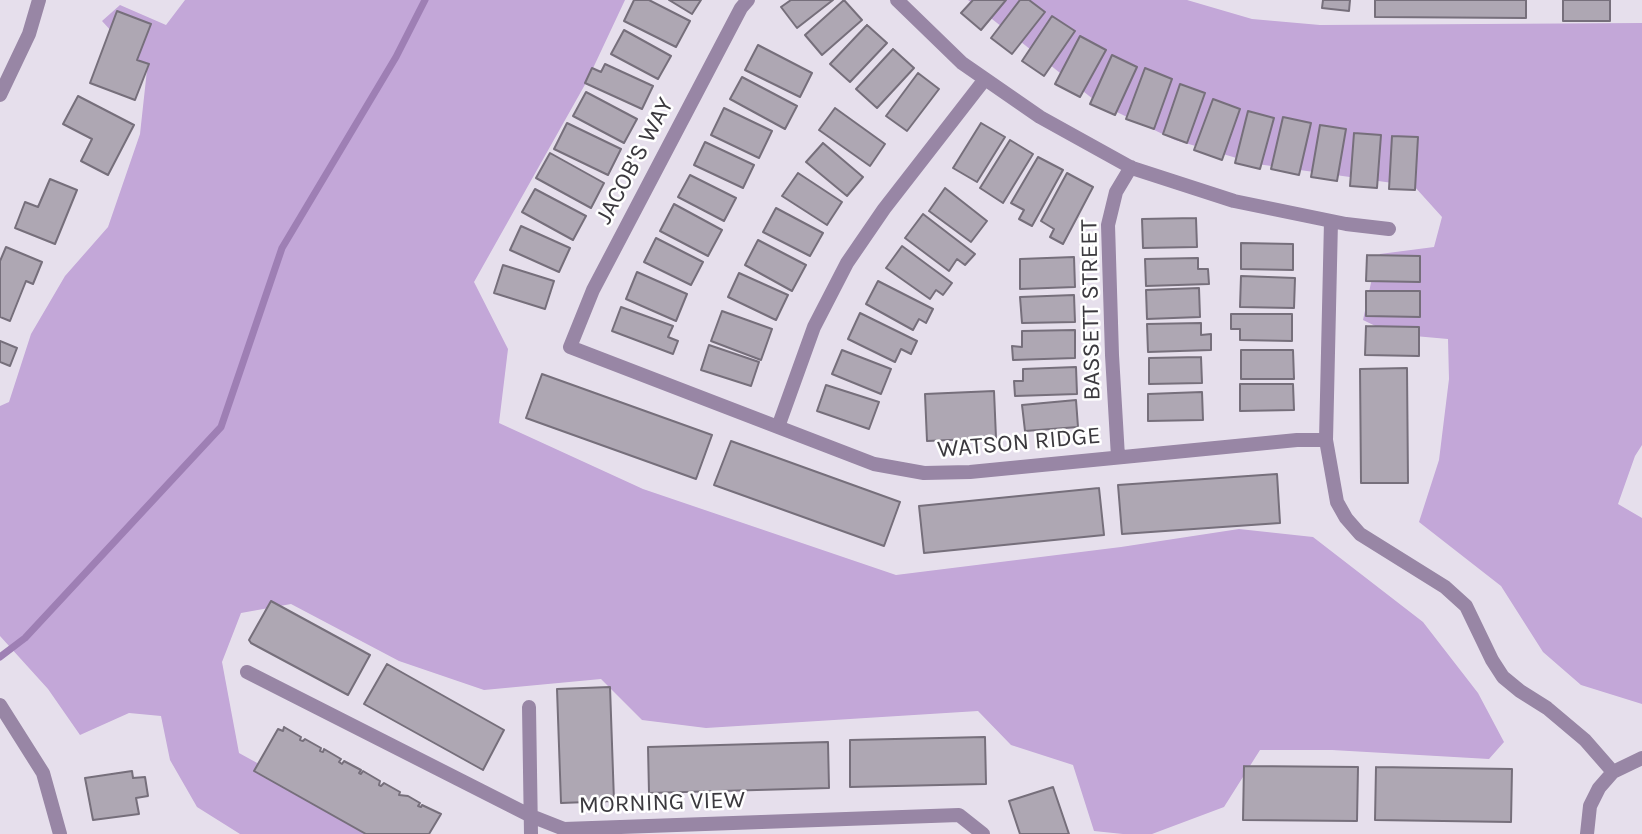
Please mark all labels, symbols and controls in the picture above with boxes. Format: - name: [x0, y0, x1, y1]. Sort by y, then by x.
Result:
- street label: JACOB'S WAY: [590, 93, 680, 229]
- street label: BASSETT STREET: [1075, 219, 1107, 401]
- street label: WATSON RIDGE: [936, 422, 1102, 464]
- street label: MORNING VIEW: [578, 786, 746, 820]

